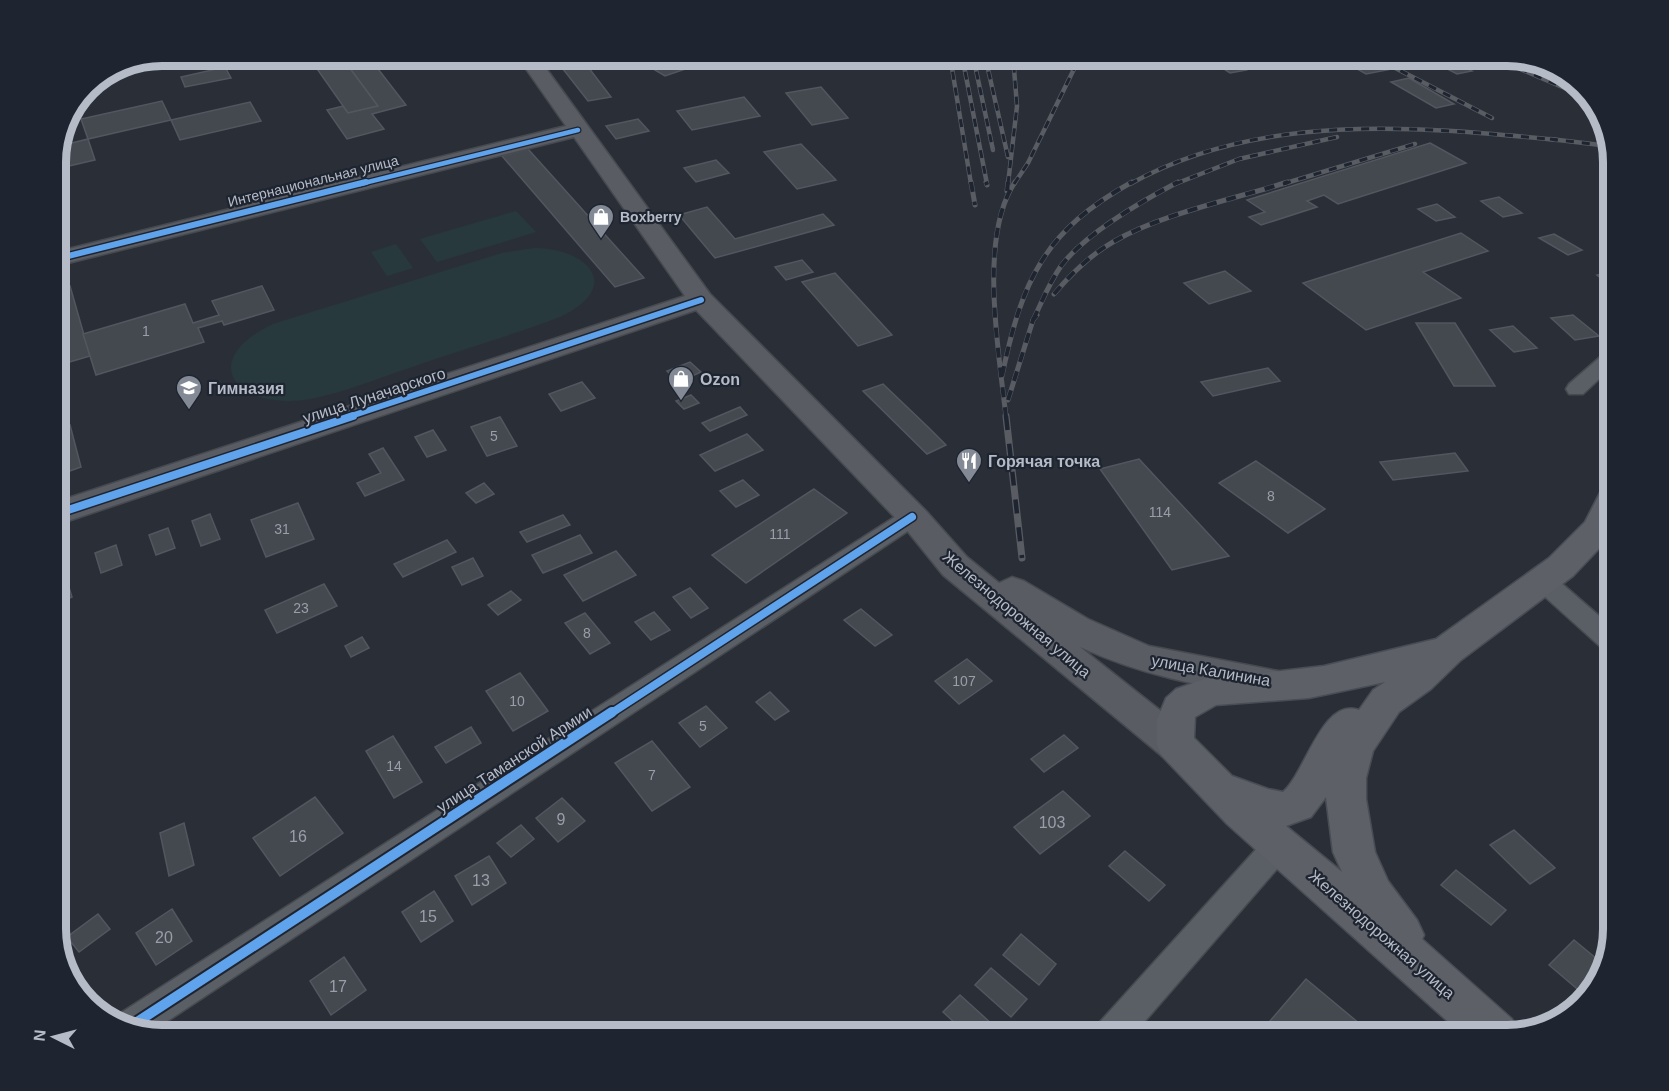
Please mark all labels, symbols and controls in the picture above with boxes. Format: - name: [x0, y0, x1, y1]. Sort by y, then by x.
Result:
- street label: Интернациональная улица: [226, 152, 400, 210]
- shop icon: Boxberry: [586, 202, 616, 240]
- place label: Boxberry: [620, 209, 682, 225]
- house number: 1: [142, 323, 150, 339]
- street label: улица Луначарского: [301, 364, 448, 427]
- shop icon: Ozon: [666, 364, 696, 402]
- place label: Ozon: [700, 371, 740, 388]
- school or university icon: Гимназия: [174, 373, 204, 411]
- place label: Гимназия: [208, 380, 284, 397]
- house number: 5: [490, 428, 498, 444]
- restaurant icon: Горячая точка: [954, 446, 984, 484]
- place label: Горячая точка: [988, 453, 1100, 470]
- house number: 8: [1267, 488, 1275, 504]
- house number: 114: [1149, 504, 1171, 520]
- house number: 31: [274, 521, 290, 537]
- house number: 111: [769, 526, 791, 542]
- street label: Железнодорожная улица: [940, 548, 1094, 681]
- house number: 23: [293, 600, 309, 616]
- house number: 8: [583, 625, 591, 641]
- street label: улица Калинина: [1150, 652, 1272, 689]
- house number: 107: [952, 673, 976, 689]
- house number: 10: [509, 693, 525, 709]
- street label: улица Таманской Армии: [434, 703, 595, 816]
- house number: 5: [699, 718, 707, 734]
- house number: 14: [386, 758, 402, 774]
- house number: 7: [648, 767, 656, 783]
- house number: 9: [557, 811, 566, 828]
- house number: 103: [1039, 814, 1065, 831]
- house number: 16: [289, 828, 307, 845]
- street label: Железнодорожная улица: [1306, 867, 1458, 1002]
- house number: 13: [472, 872, 490, 889]
- house number: 15: [419, 908, 437, 925]
- house number: 20: [155, 929, 173, 946]
- house number: 17: [329, 978, 347, 995]
- north arrow: [24, 1007, 84, 1067]
- text: N: [31, 1029, 49, 1042]

